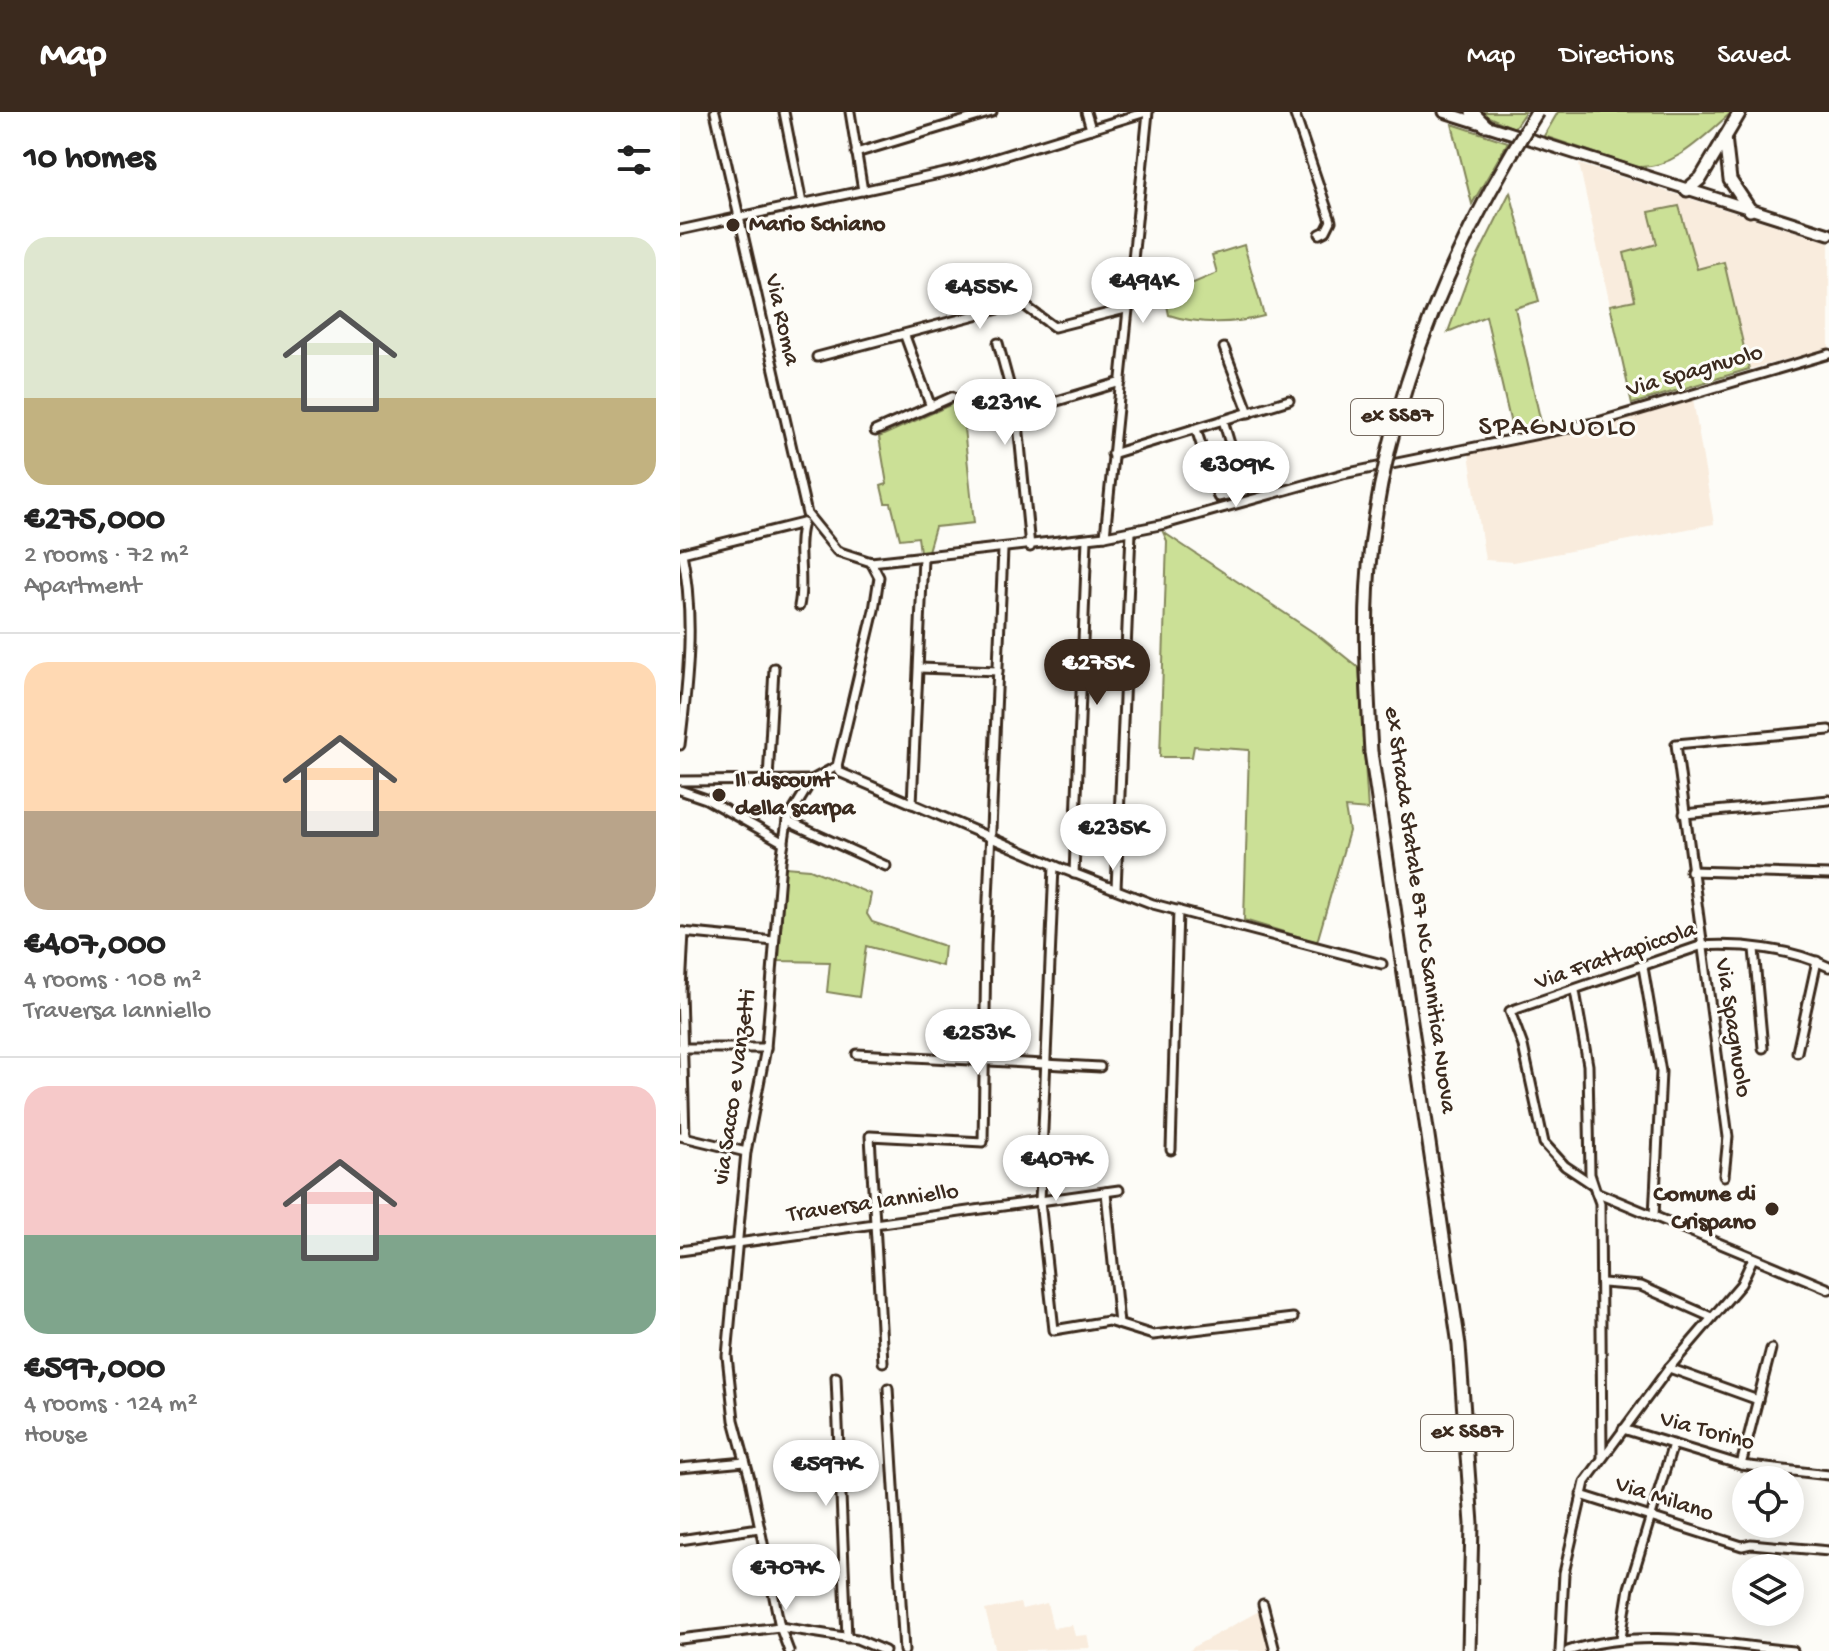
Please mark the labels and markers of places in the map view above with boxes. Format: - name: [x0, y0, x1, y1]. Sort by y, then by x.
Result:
- place label: Mario Schiano: [749, 211, 886, 240]
- marker: Mario Schiano: [724, 216, 742, 234]
- pin: €494K: [1087, 257, 1199, 325]
- pin: €455K: [924, 263, 1036, 331]
- pin: €231K: [949, 379, 1061, 447]
- pin: €309K: [1180, 441, 1292, 509]
- pin: €275K: [1041, 639, 1153, 707]
- place label: Il discount della scarpa: [735, 767, 857, 824]
- marker: Il discount della scarpa: [710, 786, 728, 804]
- pin: €235K: [1057, 804, 1169, 872]
- pin: €253K: [922, 1009, 1034, 1077]
- pin: €407K: [1000, 1135, 1112, 1203]
- place label: Comune di Crispano: [1653, 1181, 1757, 1238]
- marker: Comune di Crispano: [1763, 1200, 1781, 1218]
- pin: €597K: [770, 1440, 882, 1508]
- pin: €707K: [730, 1544, 842, 1612]

